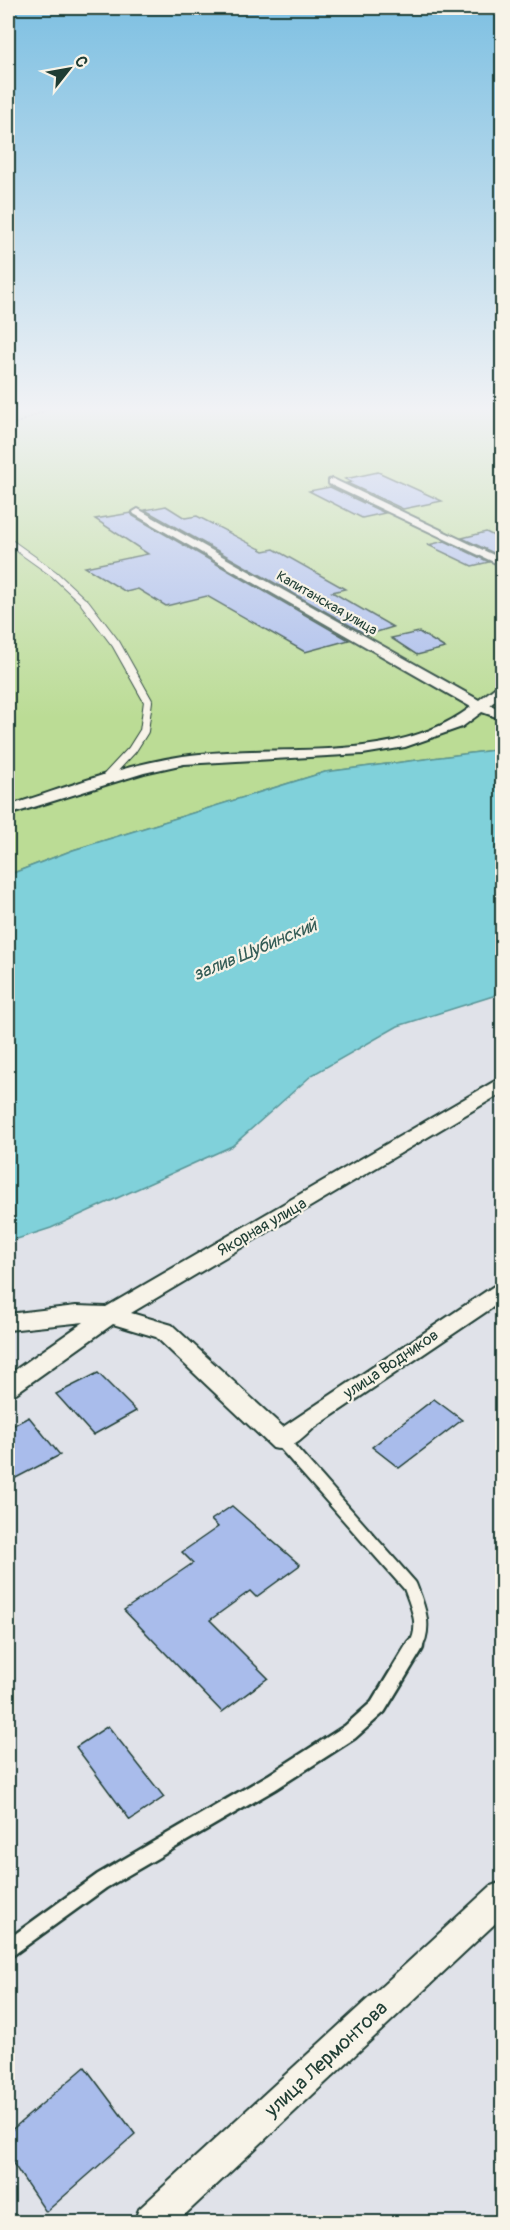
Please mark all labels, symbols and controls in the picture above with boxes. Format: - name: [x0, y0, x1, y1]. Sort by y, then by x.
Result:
- north arrow: [39, 39, 99, 99]
- text: С: [70, 52, 92, 71]
- street label: Капитанская улица: [273, 567, 381, 639]
- water label: залив Шубинский: [190, 913, 322, 986]
- street label: Якорная улица: [214, 1193, 310, 1261]
- street label: улица Водников: [339, 1325, 442, 1404]
- street label: улица Лермонтова: [259, 1996, 393, 2123]

